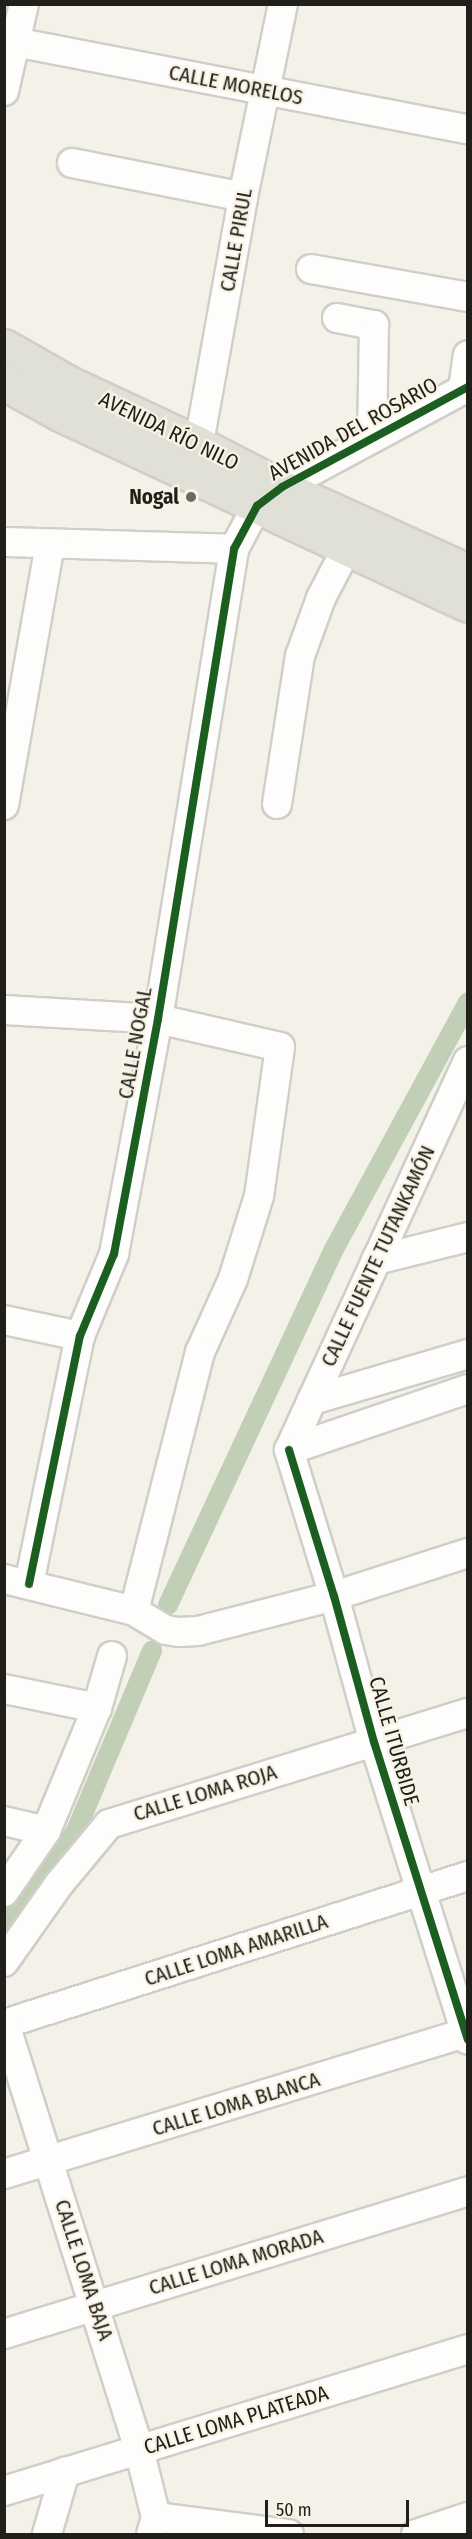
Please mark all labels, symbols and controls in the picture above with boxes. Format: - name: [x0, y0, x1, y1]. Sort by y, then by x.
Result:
- street label: CALLE MORELOS: [167, 60, 305, 110]
- street label: CALLE PIRUL: [215, 186, 257, 294]
- street label: AVENIDA DEL ROSARIO: [264, 372, 442, 486]
- street label: AVENIDA RÍO NILO: [95, 386, 243, 476]
- place label: Nogal: [129, 484, 179, 510]
- marker: Nogal: [184, 490, 198, 504]
- street label: CALLE NOGAL: [113, 985, 157, 1101]
- street label: CALLE FUENTE TUTANKAMÓN: [316, 1141, 440, 1371]
- street label: CALLE ITURBIDE: [364, 1674, 424, 1808]
- street label: CALLE LOMA ROJA: [130, 1759, 280, 1827]
- street label: CALLE LOMA AMARILLA: [141, 1908, 331, 1992]
- street label: CALLE LOMA BLANCA: [149, 2067, 323, 2141]
- street label: CALLE LOMA BAJA: [49, 2196, 119, 2344]
- street label: CALLE LOMA MORADA: [146, 2224, 326, 2300]
- street label: CALLE LOMA PLATEADA: [141, 2380, 331, 2460]
- scale bar: [268, 2488, 412, 2526]
- text: 50 m: [276, 2499, 312, 2521]

